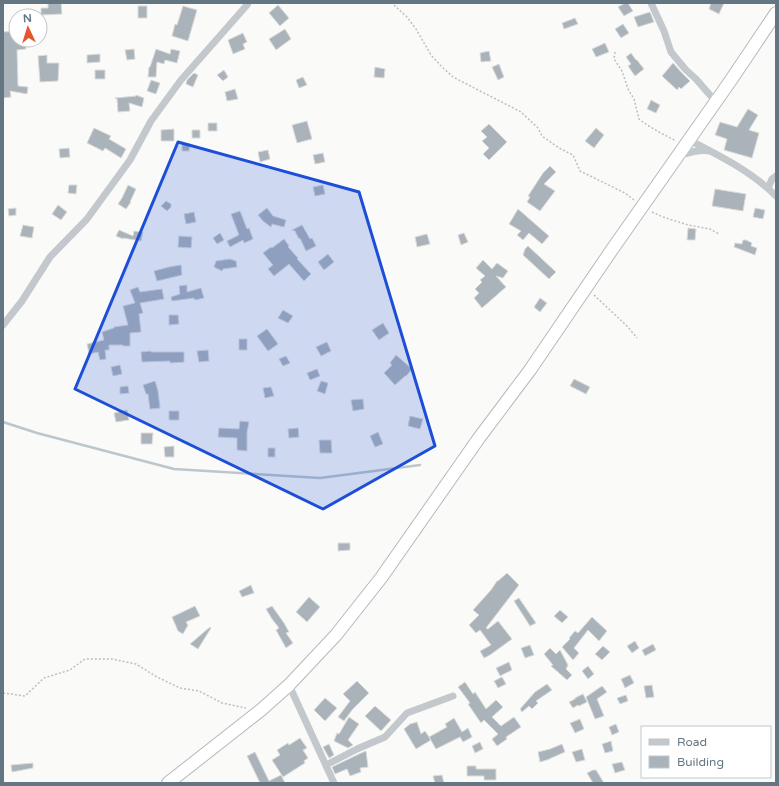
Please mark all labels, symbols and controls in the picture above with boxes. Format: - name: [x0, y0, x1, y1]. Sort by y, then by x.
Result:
- north arrow: [8, 8, 48, 48]
- text: N: [22, 12, 32, 25]
- legend: [641, 726, 771, 778]
- text: Road: [677, 735, 707, 749]
- text: Building: [677, 755, 724, 769]

